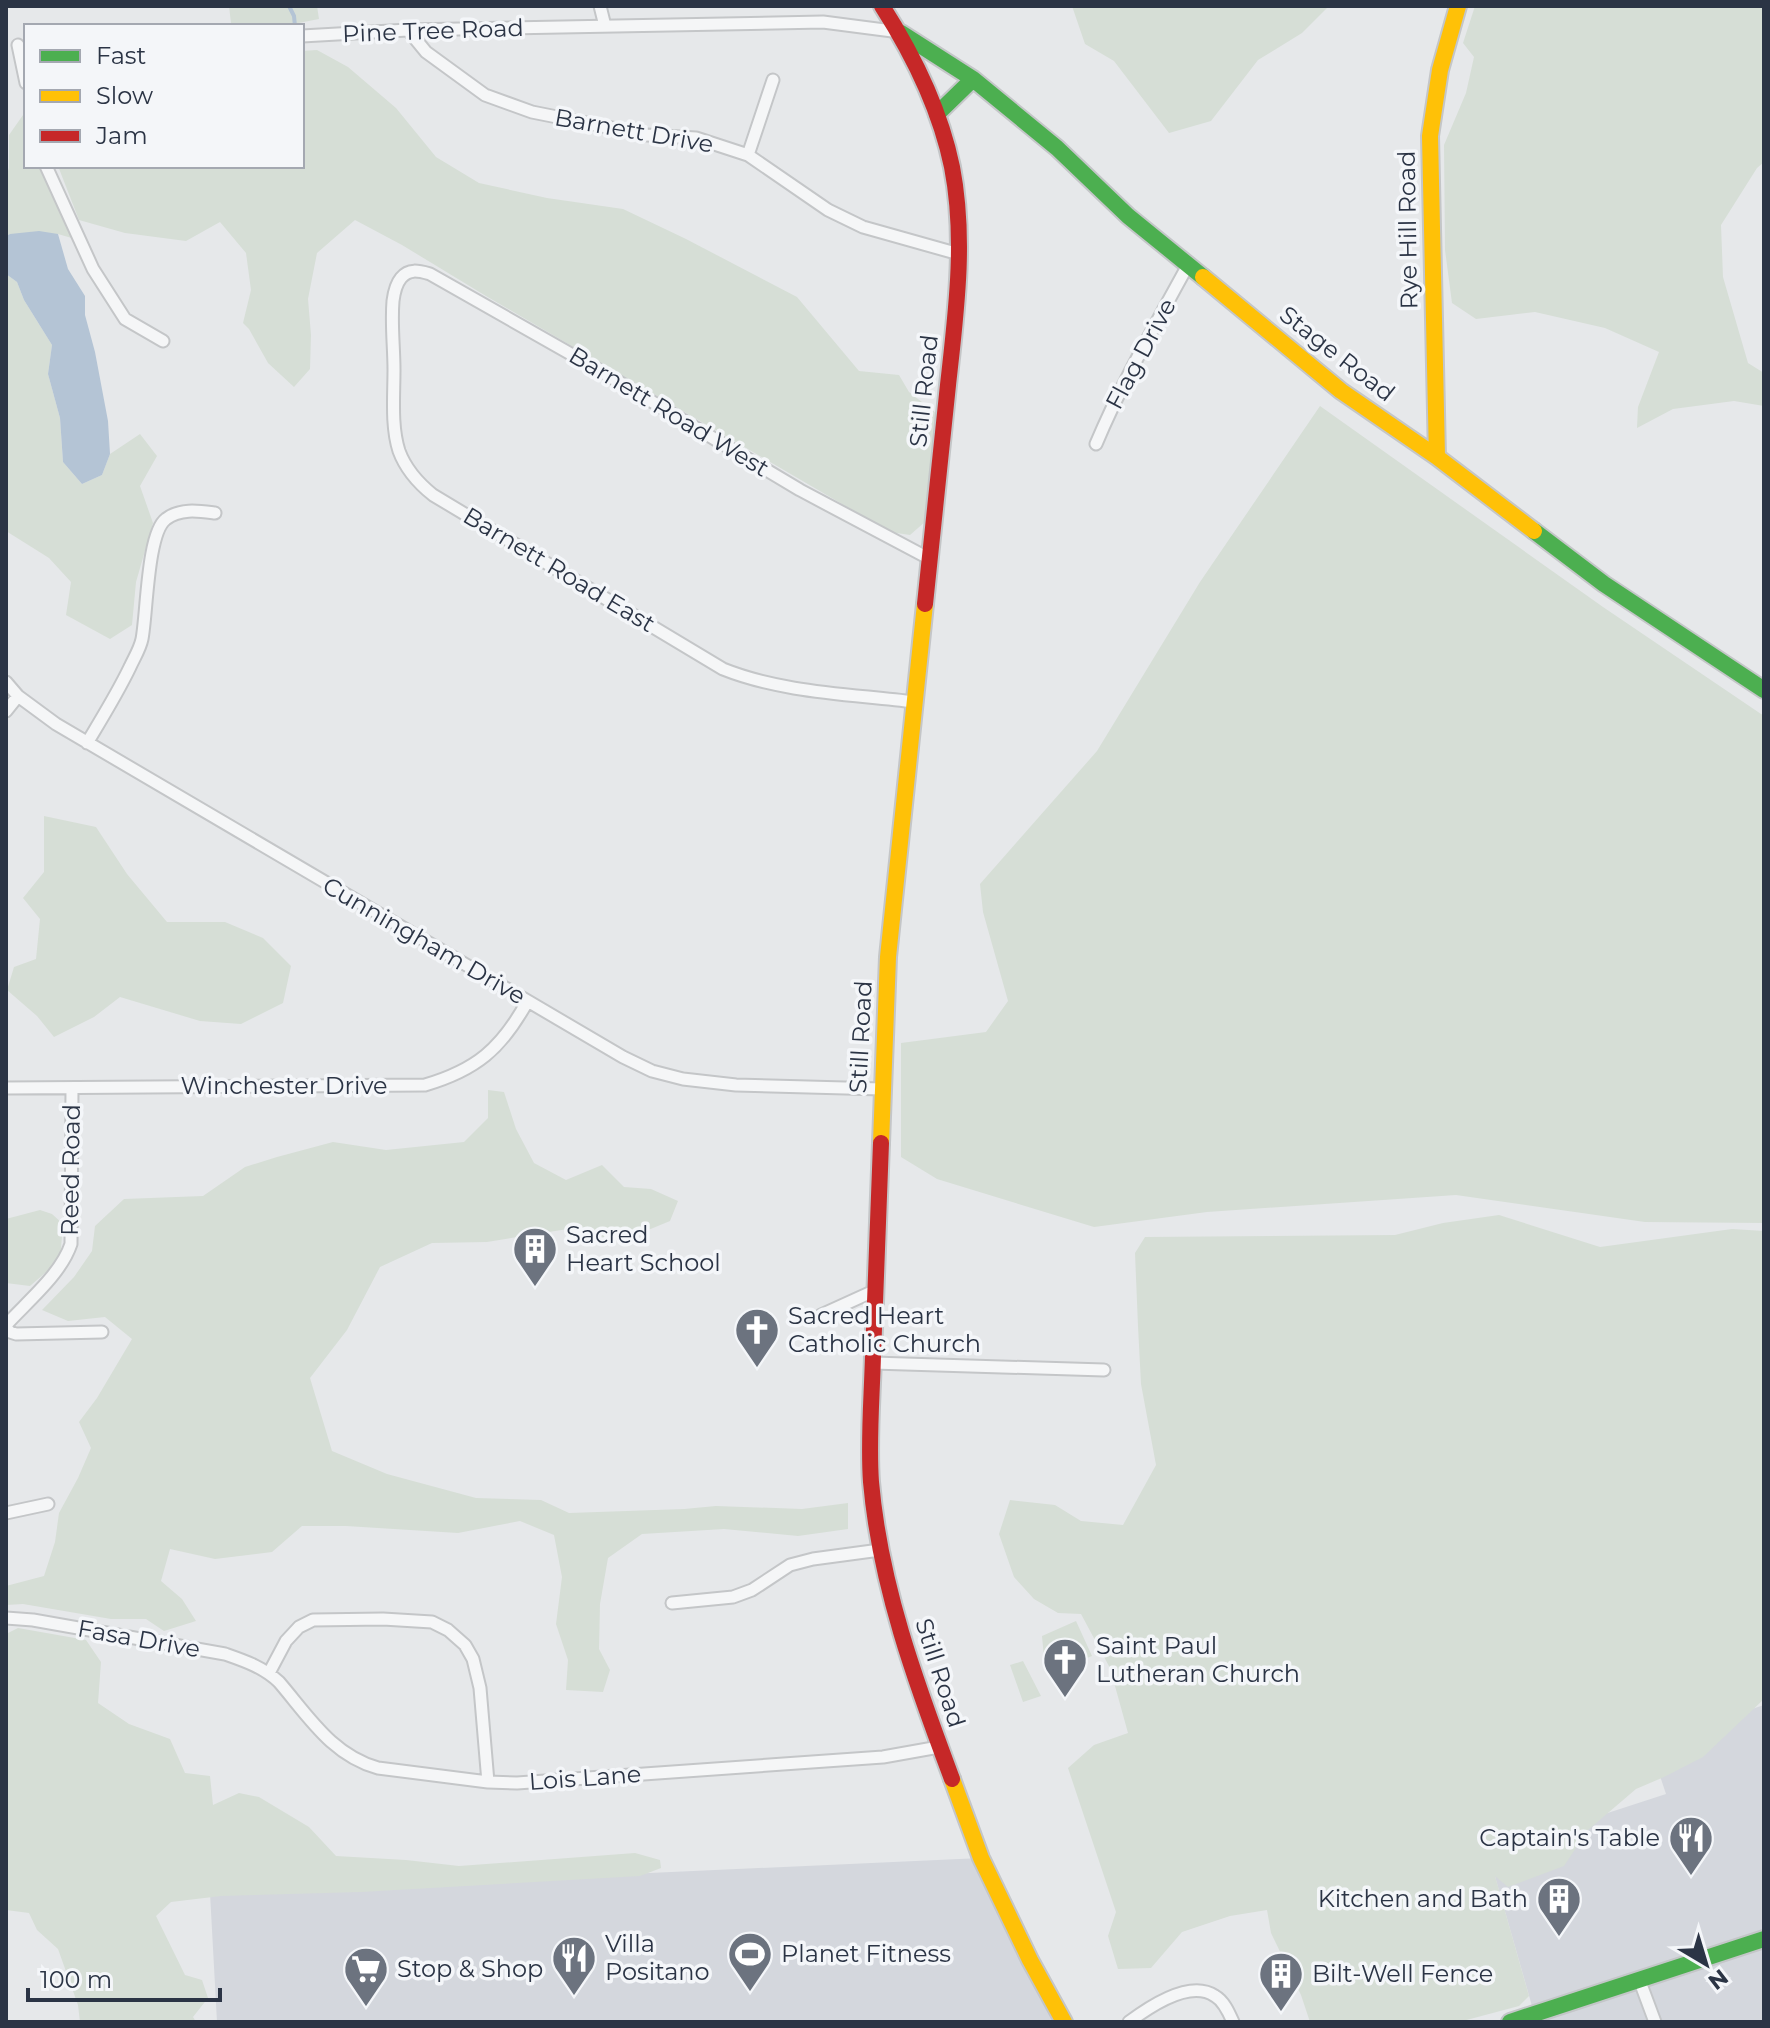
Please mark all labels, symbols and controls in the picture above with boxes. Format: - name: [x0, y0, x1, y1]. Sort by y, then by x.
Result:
- street label: Pine Tree Road: [342, 13, 524, 48]
- legend: [24, 24, 304, 168]
- text: Fast: [96, 41, 147, 70]
- text: Slow: [96, 81, 153, 110]
- street label: Barnett Drive: [552, 102, 716, 159]
- text: Jam: [95, 121, 148, 150]
- street label: Rye Hill Road: [1392, 150, 1423, 310]
- street label: Flag Drive: [1099, 293, 1182, 414]
- street label: Stage Road: [1274, 300, 1401, 408]
- street label: Still Road: [903, 333, 944, 449]
- street label: Barnett Road West: [564, 340, 775, 483]
- street label: Barnett Road East: [458, 501, 661, 638]
- street label: Cunningham Drive: [318, 871, 531, 1010]
- street label: Still Road: [843, 980, 878, 1094]
- street label: Winchester Drive: [180, 1071, 388, 1100]
- street label: Reed Road: [55, 1104, 86, 1236]
- place label: Sacred Heart School: [566, 1220, 721, 1277]
- building icon: Sacred Heart School: [511, 1225, 559, 1288]
- place label: Sacred Heart Catholic Church: [788, 1301, 981, 1358]
- church icon: Sacred Heart Catholic Church: [733, 1306, 781, 1369]
- street label: Fasa Drive: [76, 1613, 203, 1664]
- street label: Still Road: [909, 1615, 972, 1731]
- place label: Saint Paul Lutheran Church: [1096, 1631, 1300, 1688]
- church icon: Saint Paul Lutheran Church: [1041, 1636, 1089, 1699]
- street label: Lois Lane: [528, 1759, 642, 1796]
- restaurant icon: Captain's Table: [1667, 1814, 1715, 1877]
- place label: Captain's Table: [1479, 1823, 1660, 1852]
- building icon: Kitchen and Bath: [1535, 1875, 1583, 1938]
- place label: Kitchen and Bath: [1318, 1884, 1528, 1913]
- north arrow: [1666, 1924, 1746, 2004]
- place label: Villa Positano: [605, 1929, 710, 1986]
- sports icon: Planet Fitness: [726, 1930, 774, 1993]
- restaurant icon: Villa Positano: [550, 1934, 598, 1997]
- place label: Planet Fitness: [781, 1939, 951, 1968]
- supermarket icon: Stop & Shop: [342, 1945, 390, 2008]
- building icon: Bilt-Well Fence: [1257, 1950, 1305, 2013]
- scale bar: [28, 1952, 220, 2002]
- place label: Stop & Shop: [397, 1954, 543, 1983]
- place label: Bilt-Well Fence: [1312, 1959, 1493, 1988]
- text: N: [1703, 1963, 1733, 1995]
- text: 100 m: [40, 1965, 112, 1994]

